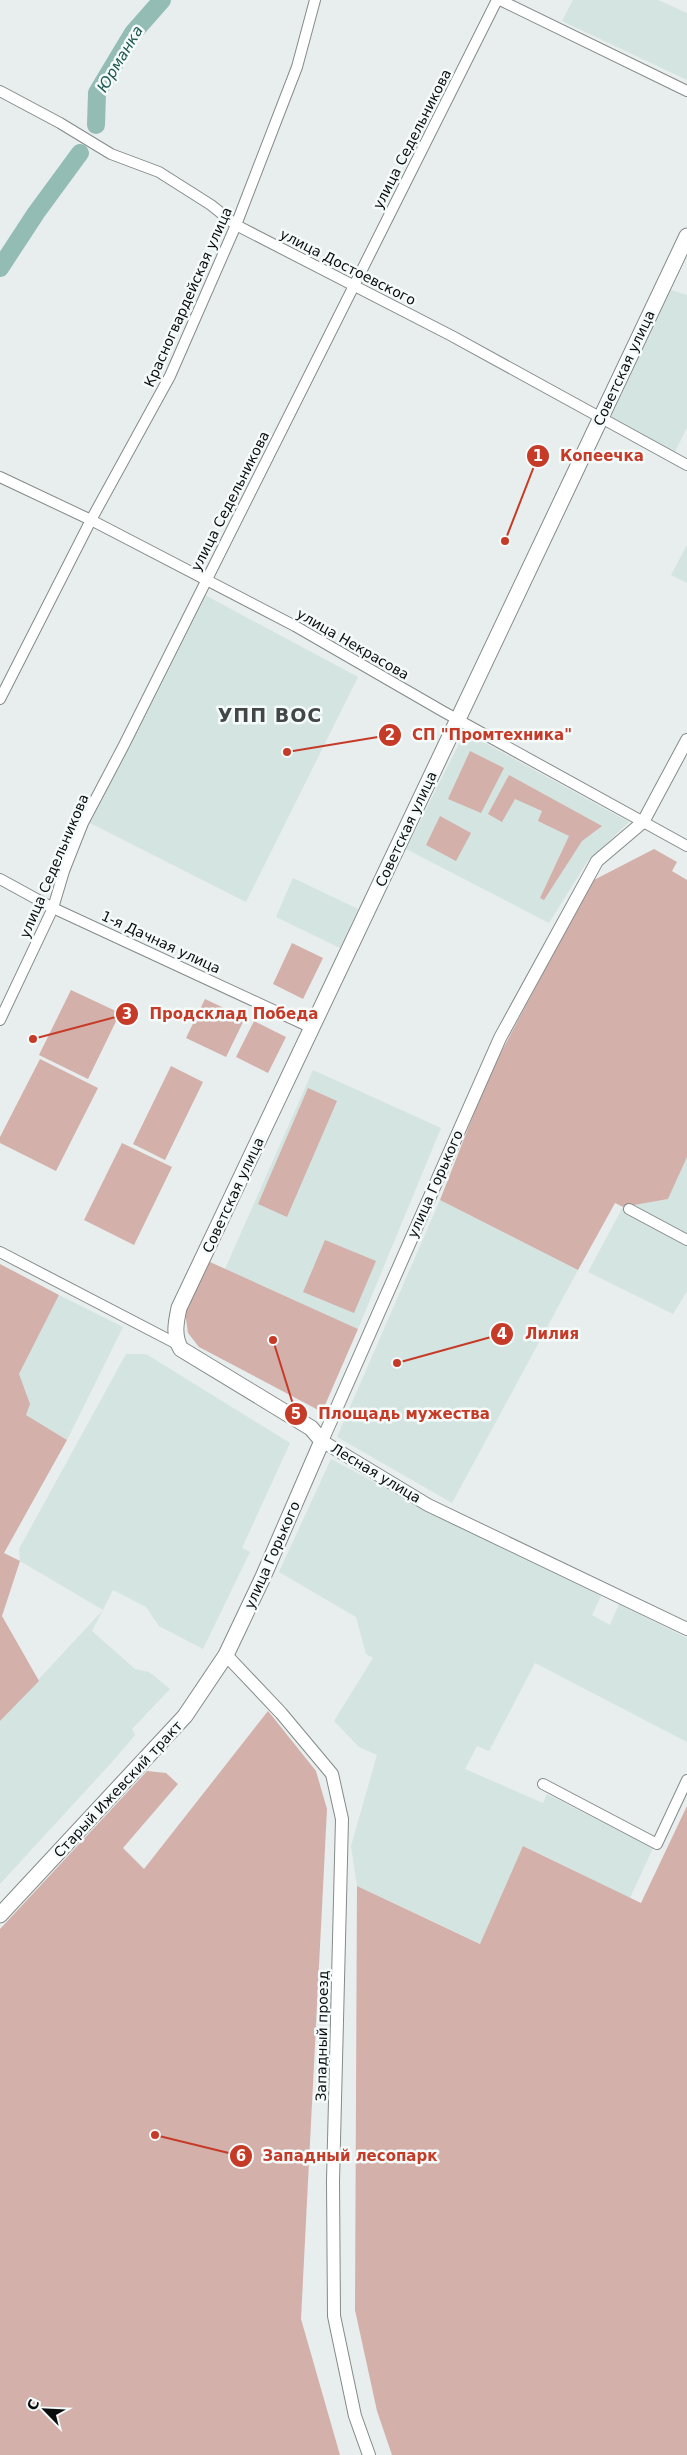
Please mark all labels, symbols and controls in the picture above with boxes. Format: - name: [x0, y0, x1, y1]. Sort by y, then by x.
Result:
- water label: Юрманка: [93, 23, 147, 95]
- street label: улица Седельникова: [370, 66, 454, 212]
- street label: Красногвардейская улица: [141, 205, 235, 389]
- street label: улица Достоевского: [277, 226, 419, 308]
- street label: Советская улица: [590, 308, 658, 428]
- street label: улица Седельникова: [188, 428, 272, 574]
- callout: Копеечка: [525, 441, 654, 471]
- text: 1: [533, 447, 543, 465]
- text: Копеечка: [560, 447, 644, 465]
- street label: улица Некрасова: [294, 605, 412, 683]
- district label: УПП ВОС: [218, 704, 322, 726]
- callout: СП "Промтехника": [377, 720, 582, 750]
- text: 2: [385, 726, 395, 744]
- text: СП "Промтехника": [412, 726, 572, 744]
- street label: Советская улица: [372, 769, 440, 889]
- street label: улица Седельникова: [16, 792, 92, 940]
- street label: 1-я Дачная улица: [99, 907, 223, 977]
- callout: Продсклад Победа: [114, 999, 328, 1029]
- text: 3: [122, 1005, 132, 1023]
- text: Продсклад Победа: [150, 1005, 318, 1023]
- street label: улица Горького: [404, 1128, 466, 1240]
- street label: Советская улица: [199, 1135, 267, 1255]
- callout: Лилия: [490, 1319, 589, 1349]
- text: 4: [497, 1325, 507, 1343]
- text: Лилия: [525, 1325, 579, 1343]
- callout: Площадь мужества: [283, 1399, 500, 1429]
- text: 5: [291, 1405, 301, 1423]
- text: Площадь мужества: [318, 1405, 490, 1423]
- street label: Лесная улица: [328, 1440, 424, 1506]
- street label: улица Горького: [241, 1499, 303, 1611]
- street label: Старый Ижевский тракт: [50, 1717, 186, 1861]
- street label: Западный проезд: [313, 1970, 331, 2102]
- callout: Западный лесопарк: [228, 2141, 448, 2171]
- text: 6: [236, 2147, 246, 2165]
- text: Западный лесопарк: [263, 2147, 437, 2165]
- north arrow: [20, 2385, 70, 2435]
- text: С: [24, 2397, 43, 2413]

